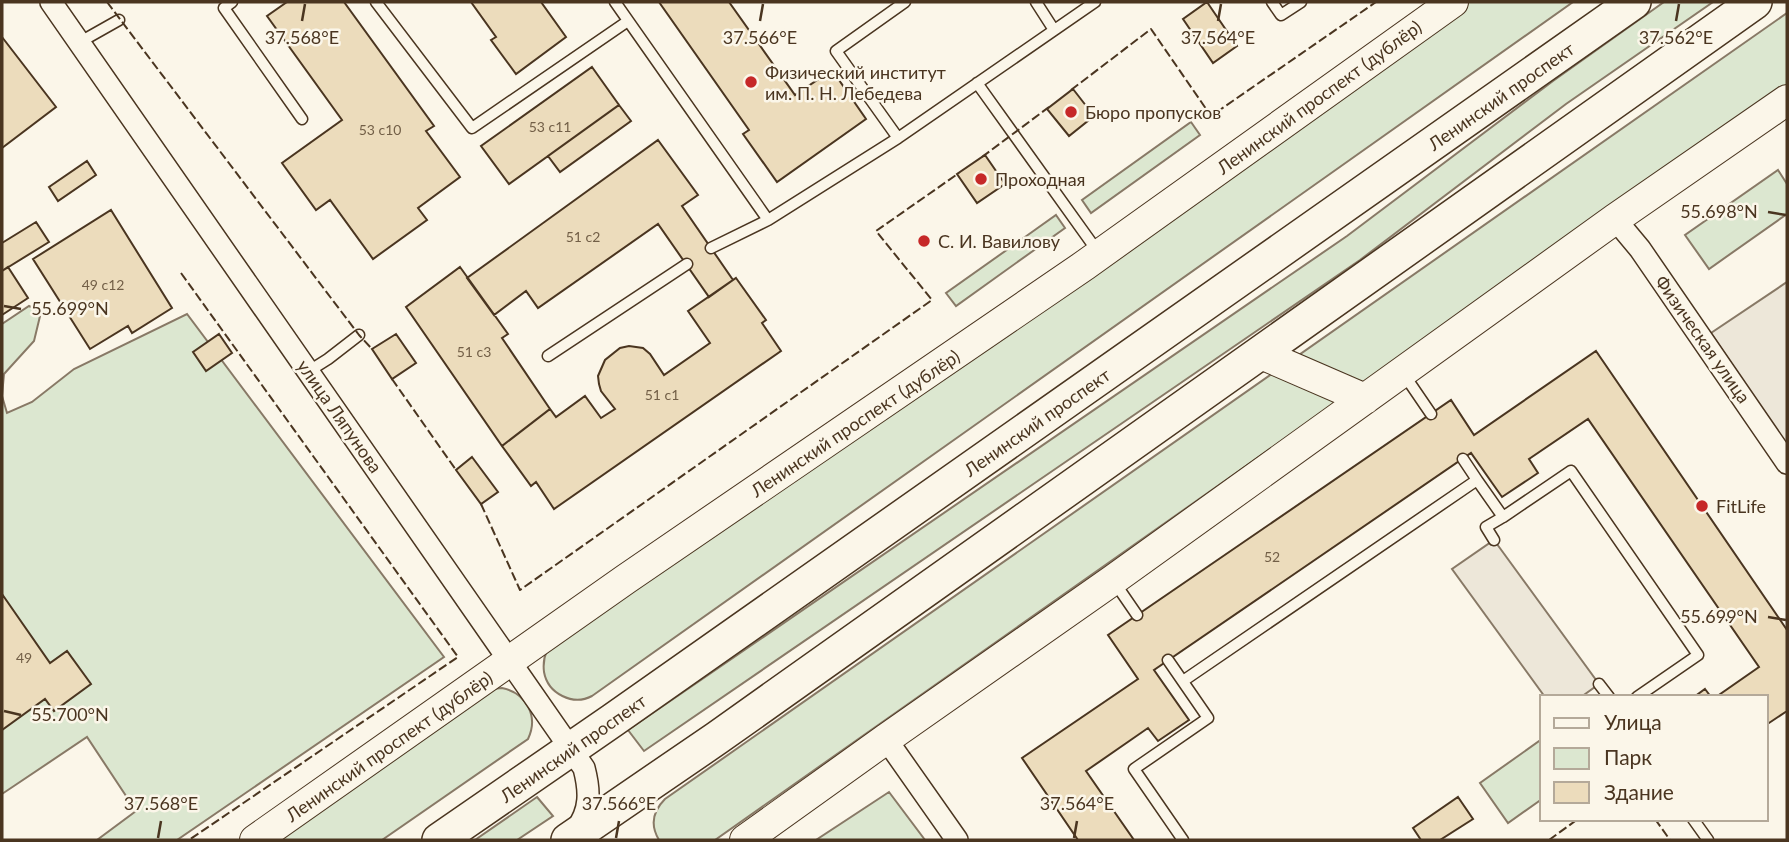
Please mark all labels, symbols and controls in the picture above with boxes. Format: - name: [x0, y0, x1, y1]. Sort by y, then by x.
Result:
- street label: Ленинский проспект (дублёр): [1212, 15, 1425, 179]
- text: 37.568°E: [265, 26, 339, 48]
- text: 37.566°E: [723, 26, 797, 48]
- text: 37.564°E: [1181, 26, 1255, 48]
- text: 37.562°E: [1639, 26, 1713, 48]
- street label: Ленинский проспект: [1423, 37, 1578, 155]
- place label: Физический институт им. П. Н. Лебедева: [765, 61, 946, 104]
- marker: Физический институт им. П. Н. Лебедева: [743, 74, 759, 90]
- place label: Бюро пропусков: [1085, 101, 1221, 123]
- marker: Бюро пропусков: [1063, 104, 1079, 120]
- house number: 53 с11: [529, 118, 571, 135]
- house number: 53 с10: [359, 121, 401, 138]
- place label: Проходная: [995, 168, 1086, 190]
- marker: Проходная: [973, 171, 989, 187]
- text: 55.698°N: [1680, 200, 1758, 222]
- house number: 51 с2: [566, 228, 600, 245]
- place label: С. И. Вавилову: [938, 230, 1061, 252]
- marker: С. И. Вавилову: [916, 233, 932, 249]
- street label: Физическая улица: [1651, 271, 1755, 407]
- house number: 49 с12: [82, 276, 124, 293]
- text: 55.699°N: [31, 297, 109, 319]
- house number: 51 с3: [457, 343, 491, 360]
- street label: Ленинский проспект (дублёр): [746, 345, 964, 502]
- street label: улица Ляпунова: [293, 355, 387, 477]
- street label: Ленинский проспект: [959, 363, 1114, 481]
- house number: 51 с1: [645, 386, 679, 403]
- place label: FitLife: [1716, 495, 1766, 517]
- marker: FitLife: [1694, 498, 1710, 514]
- house number: 52: [1264, 548, 1280, 565]
- text: 55.699°N: [1680, 605, 1758, 627]
- house number: 49: [16, 649, 32, 666]
- street label: Ленинский проспект (дублёр): [281, 666, 497, 827]
- street label: Ленинский проспект: [495, 689, 650, 807]
- legend: [1540, 695, 1768, 821]
- text: 55.700°N: [31, 703, 109, 725]
- text: Улица: [1604, 709, 1662, 734]
- text: Парк: [1604, 744, 1652, 769]
- text: Здание: [1604, 779, 1674, 804]
- text: 37.568°E: [124, 792, 198, 814]
- text: 37.566°E: [582, 792, 656, 814]
- text: 37.564°E: [1040, 792, 1114, 814]

